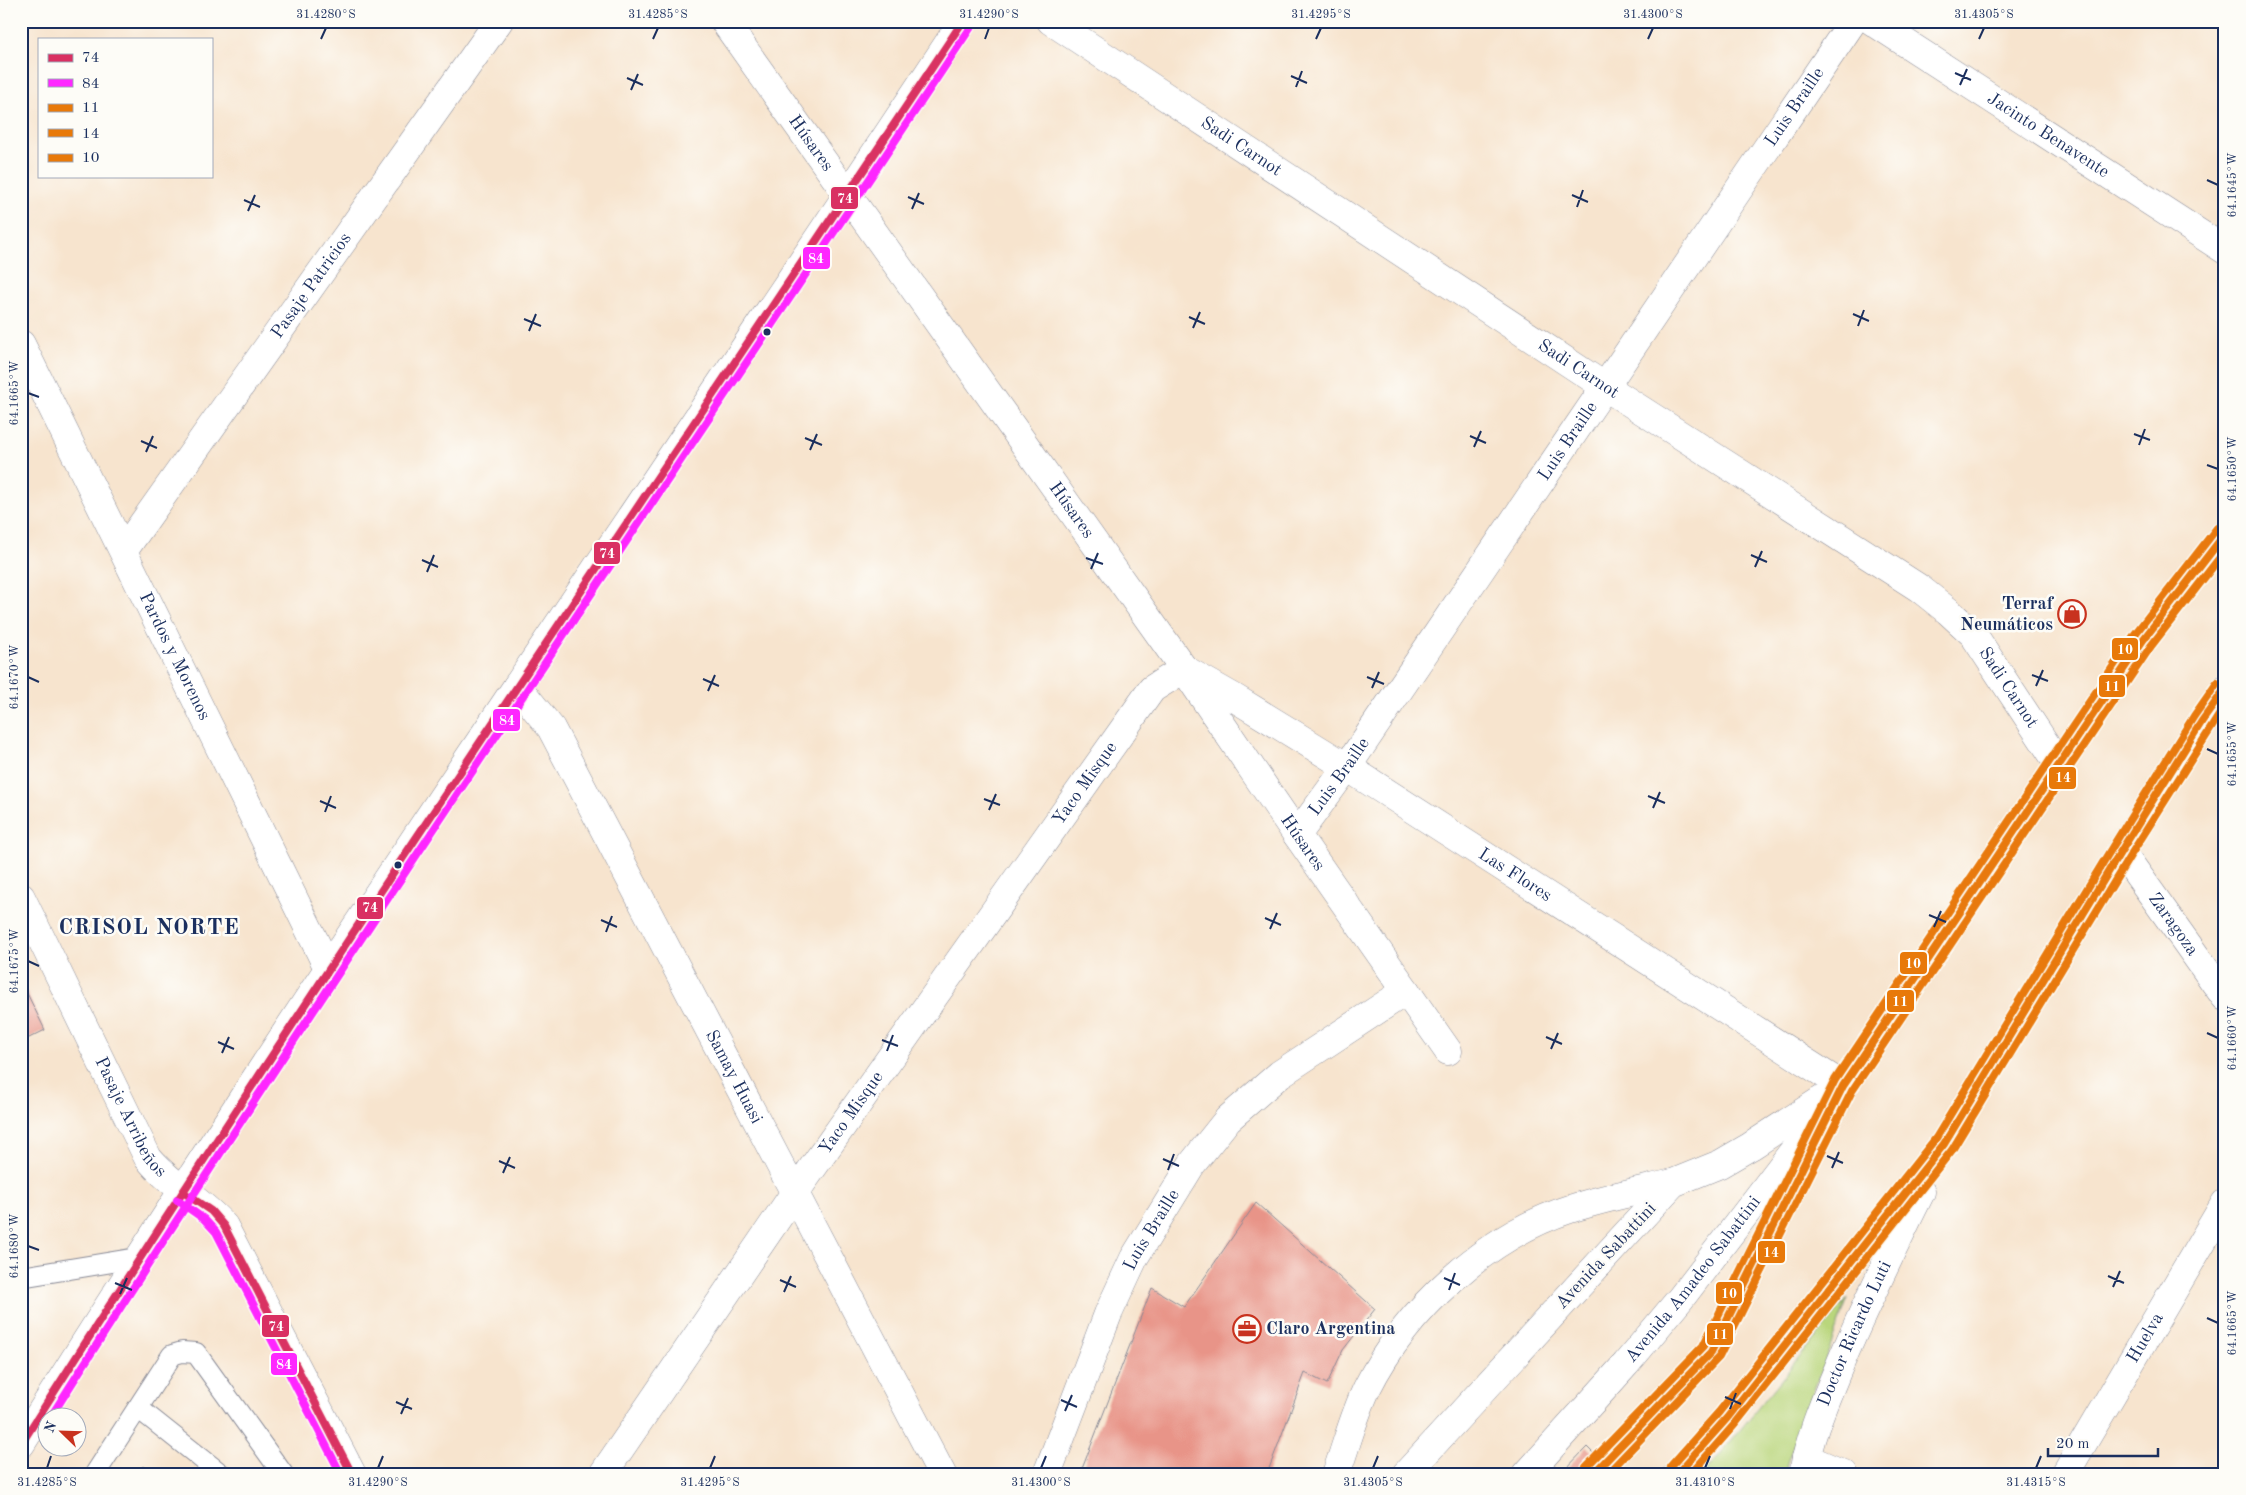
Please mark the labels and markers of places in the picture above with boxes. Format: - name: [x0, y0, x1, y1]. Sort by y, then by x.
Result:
- unlabelled marker: [762, 327, 772, 337]
- place label: Terraf Neumáticos: [1960, 595, 2055, 634]
- shop icon: Terraf Neumáticos: [2057, 599, 2087, 629]
- unlabelled marker: [393, 860, 403, 870]
- office icon: Claro Argentina: [1232, 1314, 1262, 1344]
- place label: Claro Argentina: [1266, 1320, 1395, 1338]

